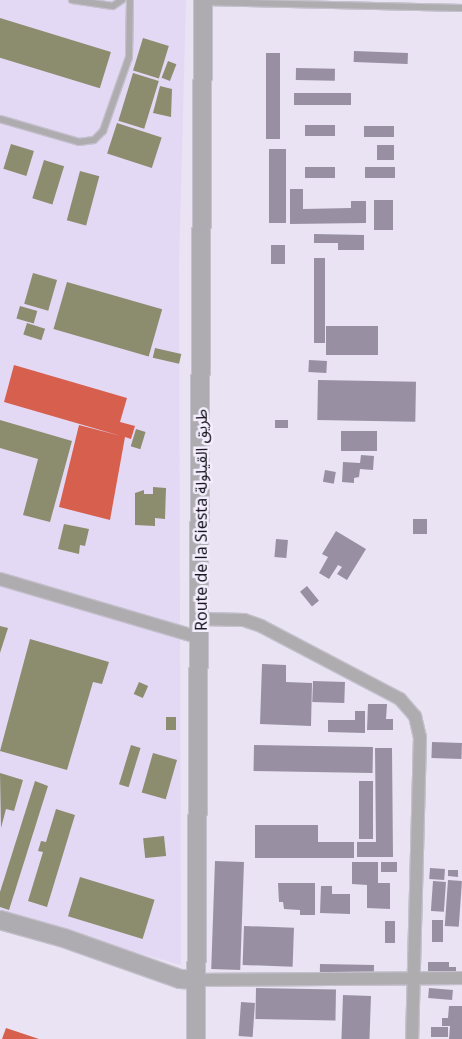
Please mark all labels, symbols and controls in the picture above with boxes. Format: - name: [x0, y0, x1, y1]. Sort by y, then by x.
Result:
- street label: Route de la Siesta طريق القيلولة: [191, 409, 211, 631]

